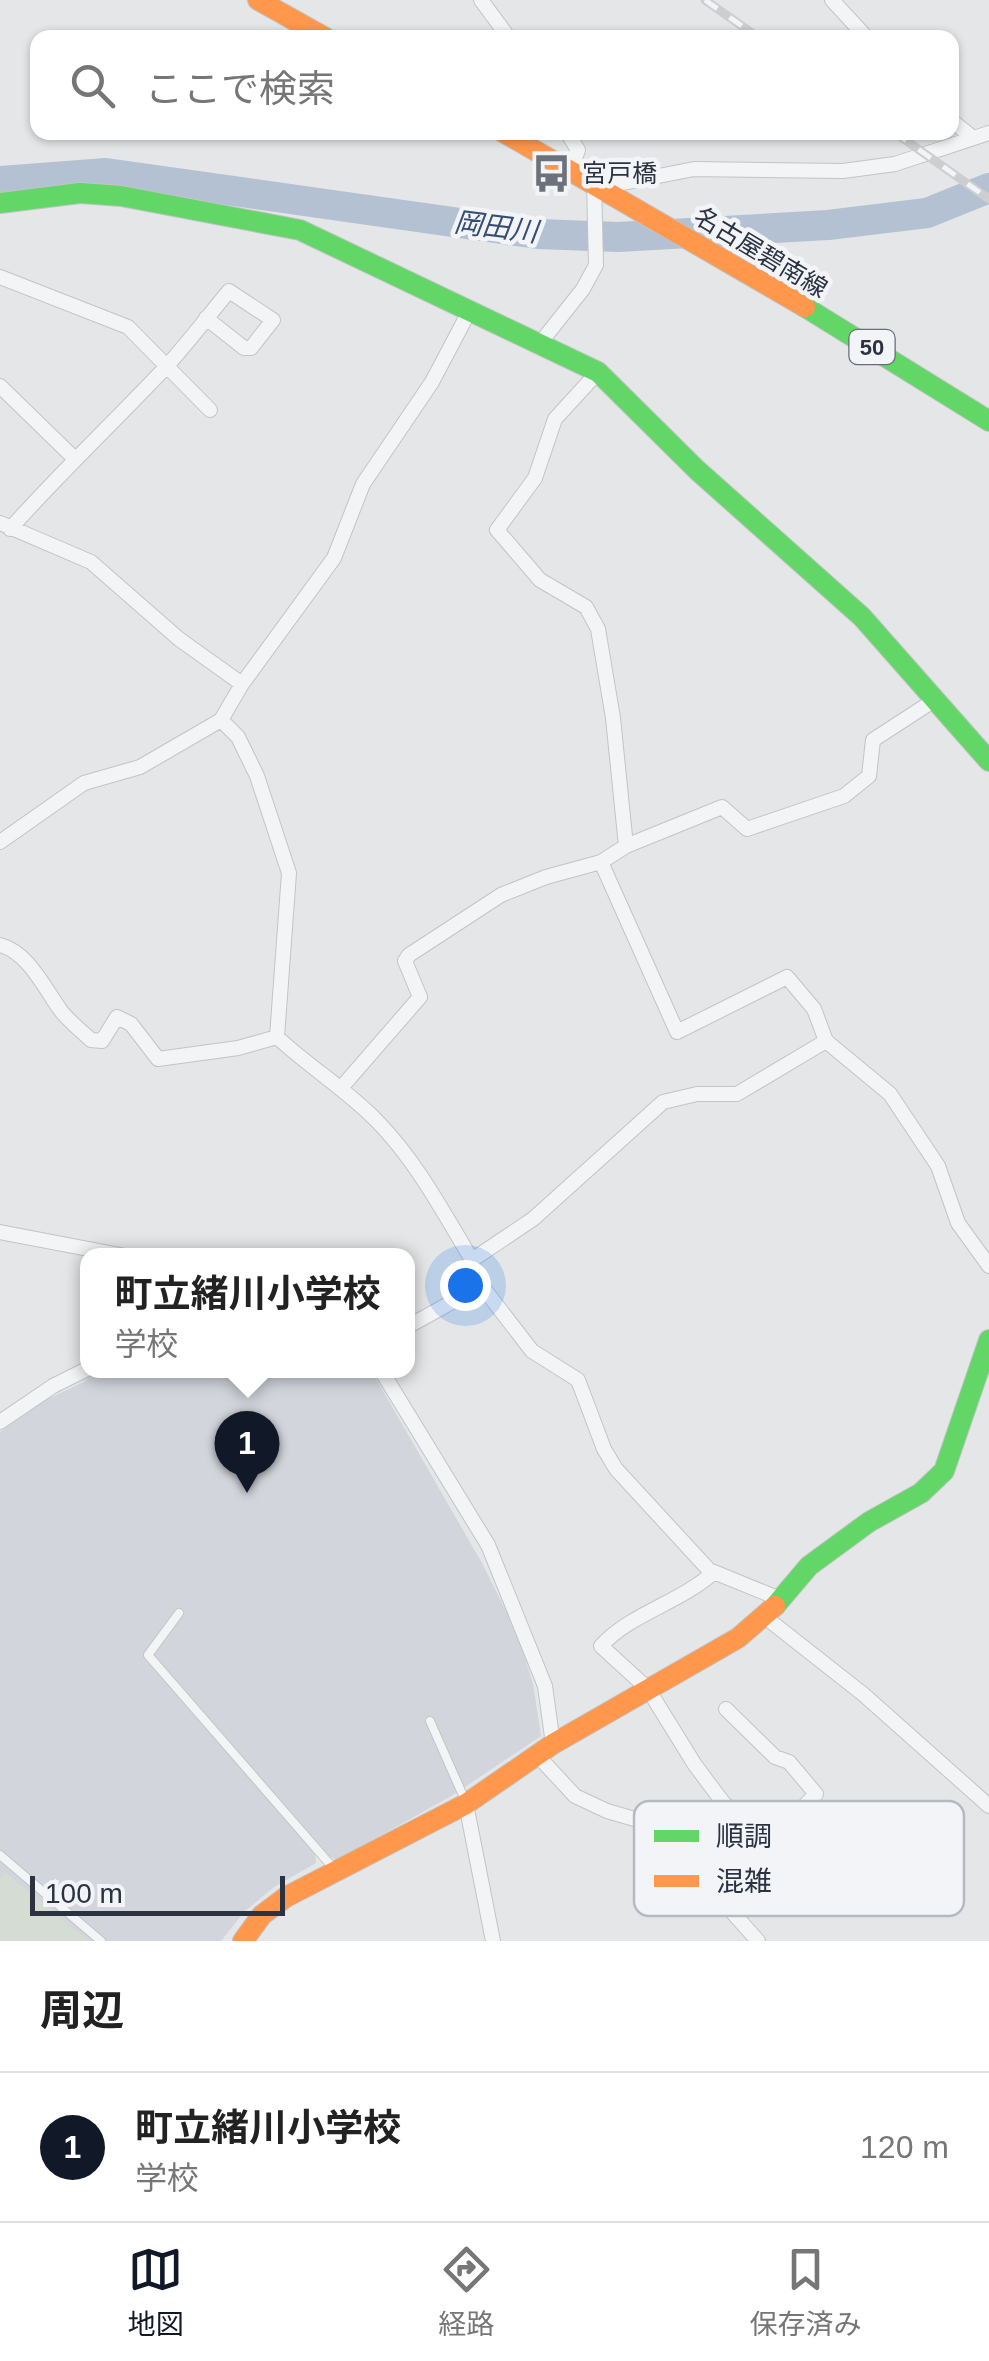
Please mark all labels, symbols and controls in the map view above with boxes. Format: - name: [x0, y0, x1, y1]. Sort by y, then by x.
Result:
- search box: [30, 30, 959, 140]
- icon: search: [65, 58, 120, 113]
- text: ここで検索: [145, 68, 335, 110]
- bus stop icon: 宮戸橋: [531, 152, 573, 194]
- place label: 宮戸橋: [582, 159, 657, 187]
- street label: 名古屋碧南線: [689, 201, 833, 303]
- water label: 岡田川: [452, 206, 543, 248]
- road number: 50: [850, 330, 894, 364]
- popup: [80, 1248, 415, 1378]
- your location: [440, 1260, 491, 1311]
- text: 町立緒川小学校: [114, 1273, 381, 1315]
- text: 学校: [114, 1326, 179, 1362]
- pin: 1: [214, 1410, 280, 1493]
- legend: [634, 1801, 964, 1916]
- text: 順調: [716, 1821, 772, 1852]
- text: 混雑: [716, 1866, 772, 1897]
- scale bar: [30, 1871, 285, 1916]
- text: 100 m: [45, 1878, 123, 1909]
- text: 周辺: [40, 1987, 124, 2034]
- text: 町立緒川小学校: [135, 2107, 401, 2149]
- text: 1: [64, 2129, 81, 2165]
- text: 120 m: [860, 2129, 949, 2165]
- text: 学校: [135, 2160, 199, 2196]
- tab: 地図: [127, 2242, 184, 2342]
- tab: 経路: [438, 2242, 495, 2342]
- tab: 保存済み: [749, 2242, 862, 2342]

